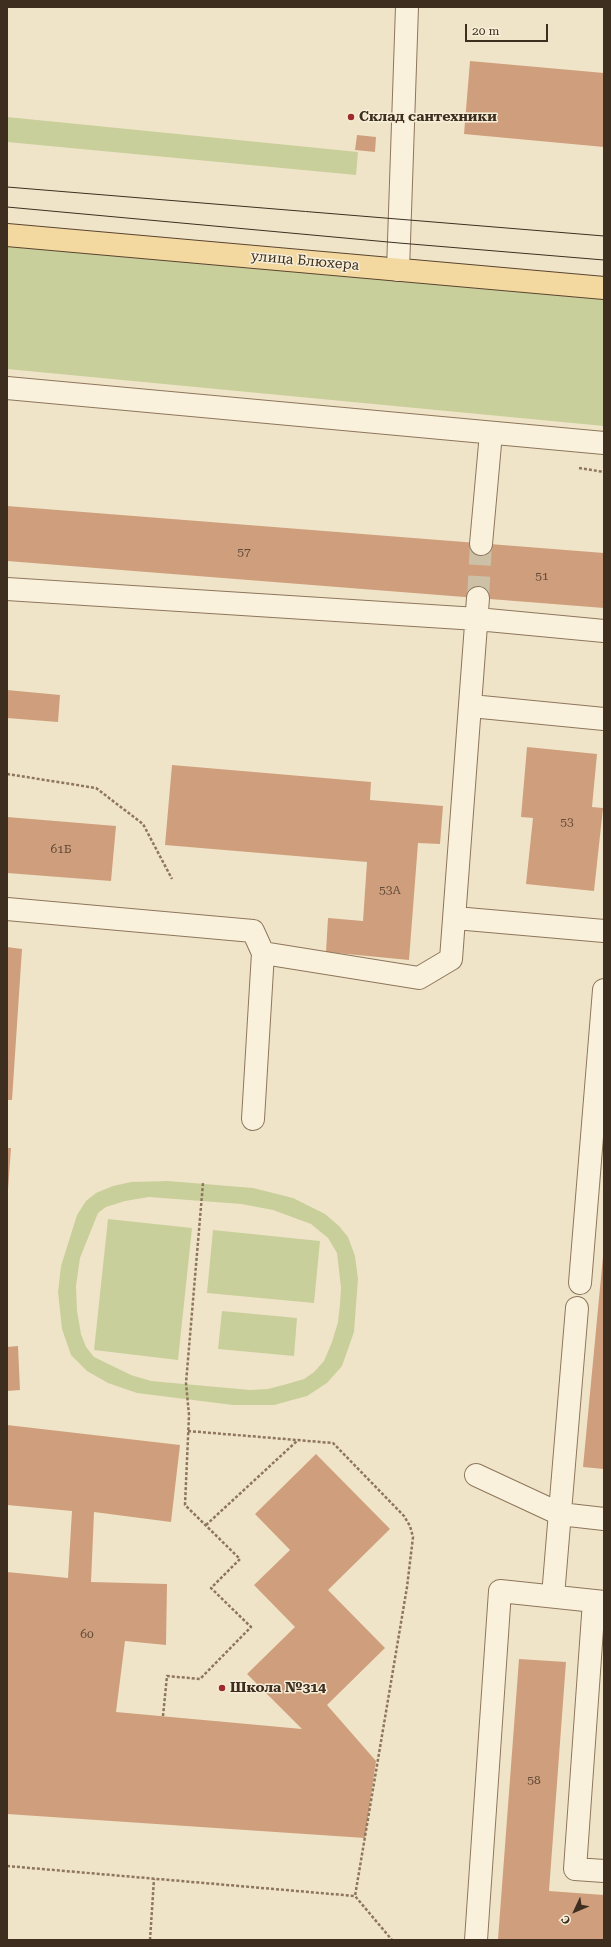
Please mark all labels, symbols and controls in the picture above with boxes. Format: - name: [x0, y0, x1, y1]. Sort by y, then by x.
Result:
- scale bar: [467, 16, 550, 42]
- text: 20 m: [472, 24, 499, 38]
- place label: Склад сантехники: [359, 109, 497, 125]
- marker: Склад сантехники: [346, 112, 356, 122]
- street label: улица Блюхера: [250, 248, 360, 274]
- house number: 57: [237, 545, 251, 559]
- house number: 51: [535, 569, 549, 583]
- house number: 53: [560, 815, 574, 829]
- house number: 61Б: [50, 842, 72, 856]
- house number: 53А: [379, 883, 401, 897]
- house number: 60: [80, 1627, 94, 1641]
- place label: Школа №314: [230, 1680, 326, 1696]
- marker: Школа №314: [217, 1683, 227, 1693]
- house number: 58: [527, 1773, 541, 1787]
- north arrow: [555, 1891, 595, 1931]
- text: С: [559, 1912, 573, 1927]

